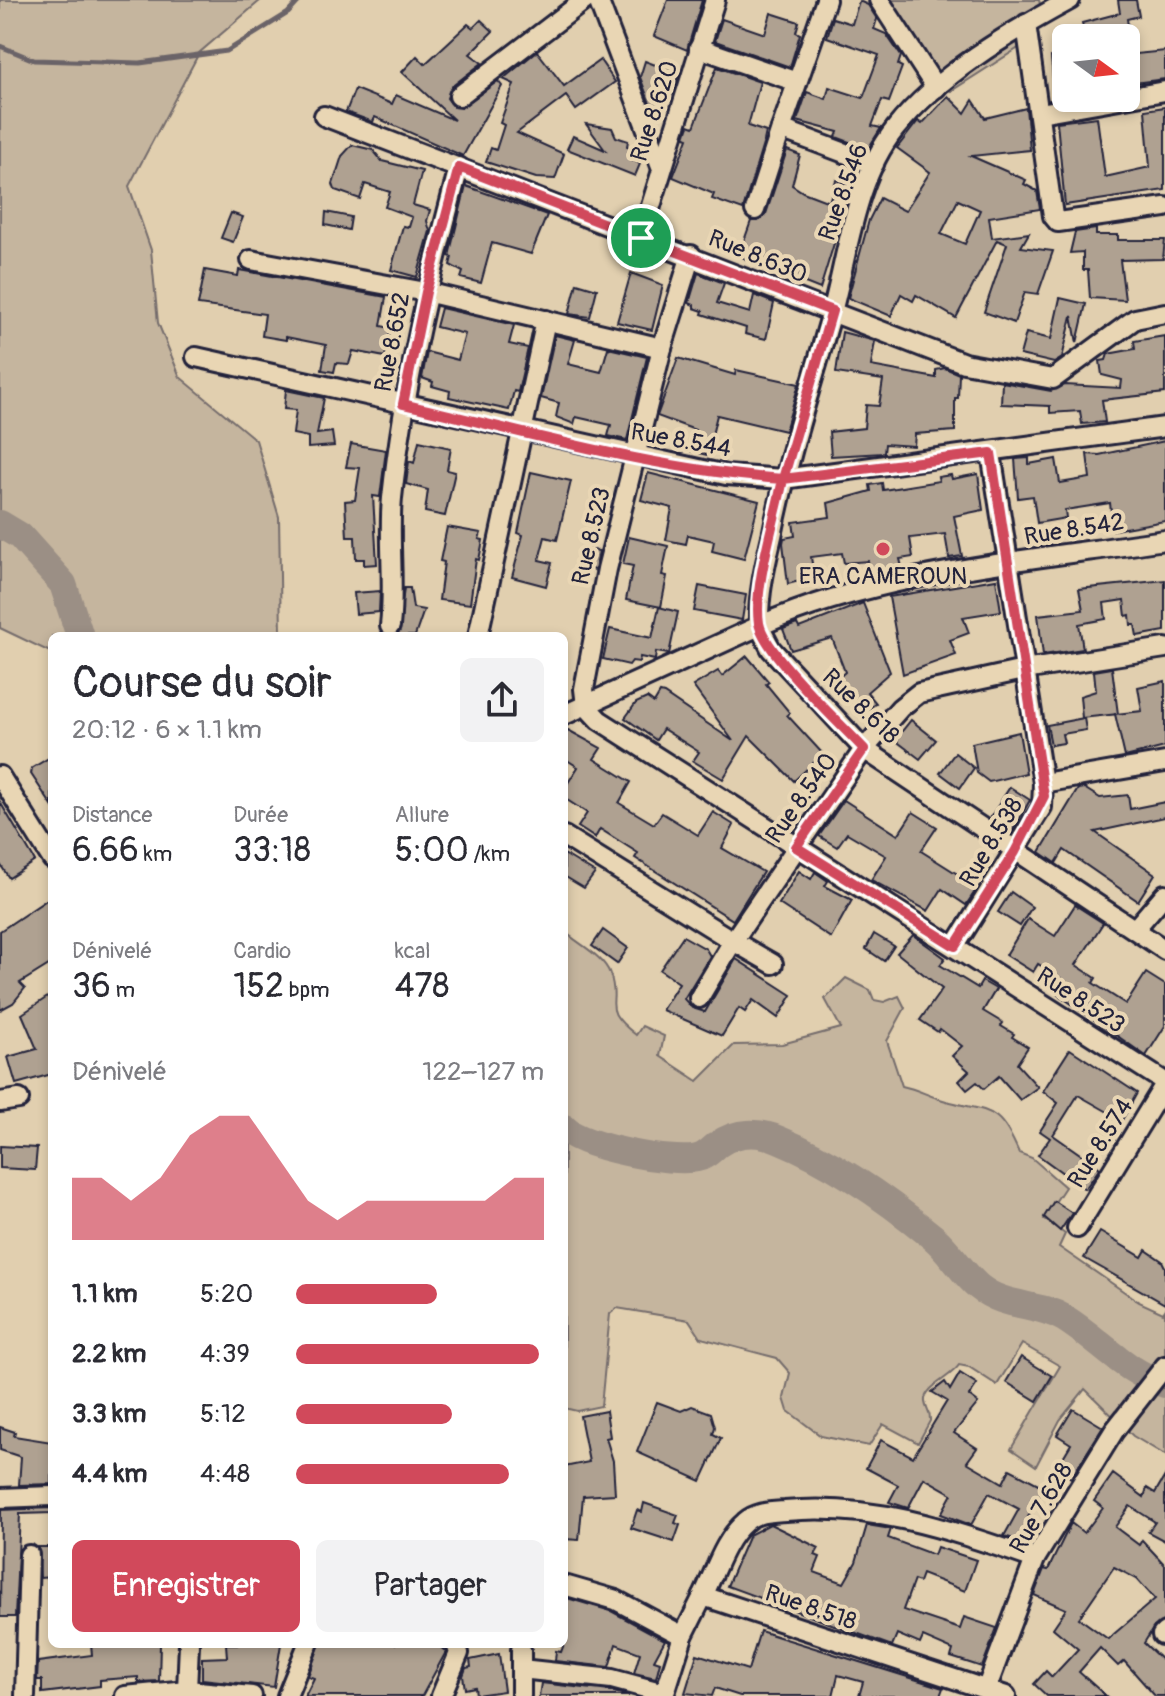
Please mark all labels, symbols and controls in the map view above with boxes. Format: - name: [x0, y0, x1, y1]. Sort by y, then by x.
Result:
- north arrow: [1052, 24, 1140, 112]
- map controls: [1052, 24, 1140, 112]
- street label: Rue 8.620: [625, 57, 684, 165]
- street label: Rue 8.546: [813, 140, 874, 245]
- pin: [607, 204, 675, 272]
- icon: arrive: [619, 216, 663, 260]
- street label: Rue 8.630: [704, 224, 812, 289]
- street label: Rue 8.652: [369, 290, 416, 394]
- street label: Rue 8.544: [629, 417, 733, 464]
- street label: Rue 8.523: [566, 484, 617, 588]
- street label: Rue 8.542: [1022, 507, 1126, 552]
- marker: ERA CAMEROUN: [874, 540, 892, 558]
- place label: ERA CAMEROUN: [799, 562, 967, 591]
- text: Course du soir: [72, 656, 332, 711]
- button: share: [460, 658, 544, 742]
- street label: Rue 8.618: [816, 663, 905, 750]
- text: 20:12 · 6 × 1.1 km: [72, 714, 262, 746]
- street label: Rue 8.540: [760, 748, 843, 849]
- street label: Rue 8.538: [954, 792, 1029, 892]
- text: Distance: [72, 801, 152, 829]
- text: Durée: [233, 801, 288, 829]
- text: Allure: [395, 801, 449, 829]
- text: 6.66: [72, 829, 139, 872]
- text: 33:18: [233, 829, 311, 872]
- text: 5:00: [395, 829, 469, 872]
- text: km: [139, 840, 172, 868]
- text: /km: [469, 840, 510, 868]
- text: Dénivelé: [72, 937, 152, 965]
- text: Cardio: [233, 937, 291, 965]
- text: kcal: [395, 937, 430, 965]
- street label: Rue 8.523: [1031, 961, 1130, 1040]
- text: 36: [72, 965, 111, 1008]
- text: 152: [233, 965, 284, 1008]
- text: 478: [395, 965, 450, 1008]
- text: m: [111, 976, 135, 1004]
- text: bpm: [284, 976, 330, 1004]
- text: Dénivelé: [72, 1056, 167, 1088]
- text: 122–127 m: [422, 1056, 544, 1088]
- street label: Rue 8.574: [1062, 1093, 1139, 1193]
- text: 1.1 km: [72, 1278, 138, 1310]
- text: 5:20: [200, 1278, 253, 1310]
- text: 2.2 km: [72, 1338, 146, 1370]
- text: 4:39: [200, 1338, 250, 1370]
- text: 3.3 km: [72, 1398, 146, 1430]
- text: 5:12: [200, 1398, 246, 1430]
- text: 4.4 km: [72, 1458, 147, 1490]
- text: 4:48: [200, 1458, 250, 1490]
- street label: Rue 7.628: [1004, 1458, 1079, 1559]
- button: Enregistrer: [72, 1540, 300, 1632]
- button: Partager: [316, 1540, 544, 1632]
- street label: Rue 8.518: [761, 1578, 860, 1637]

